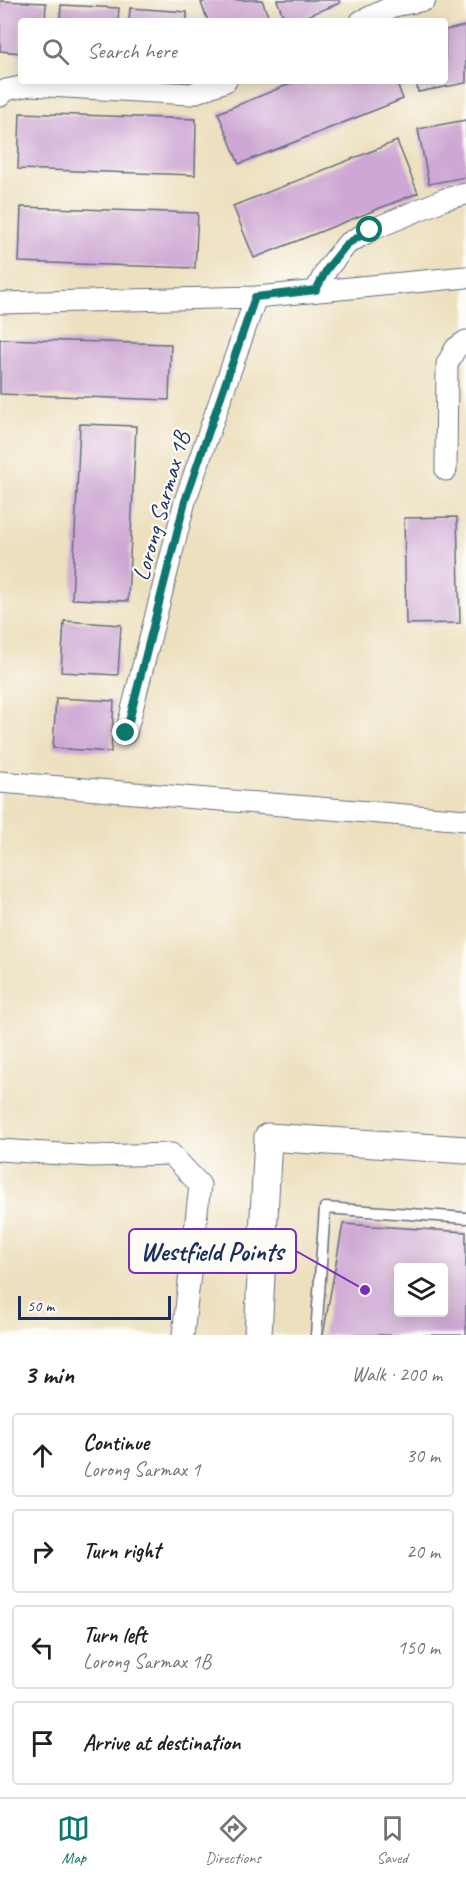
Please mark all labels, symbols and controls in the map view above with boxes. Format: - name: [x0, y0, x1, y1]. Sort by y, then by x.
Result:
- search box: [18, 18, 448, 84]
- icon: search: [39, 35, 72, 68]
- text: Search here: [87, 37, 177, 65]
- route start: [356, 216, 382, 242]
- street label: Lorong Sarmax 1B: [125, 427, 197, 584]
- route end: [112, 719, 138, 745]
- callout: Westfield Points: [129, 1229, 296, 1273]
- text: Westfield Points: [141, 1235, 286, 1268]
- map controls: [394, 1263, 448, 1317]
- button: layers: [394, 1263, 448, 1317]
- scale bar: [18, 1293, 171, 1320]
- text: 50 m: [27, 1296, 54, 1316]
- text: 3 min: [24, 1358, 74, 1391]
- text: Walk · 200 m: [352, 1362, 442, 1387]
- text: Continue: [83, 1429, 149, 1457]
- icon: ahead: [26, 1439, 59, 1472]
- text: 30 m: [406, 1443, 440, 1468]
- text: Lorong Sarmax 1: [83, 1457, 201, 1482]
- icon: right: [26, 1535, 59, 1568]
- text: Turn right: [83, 1537, 160, 1565]
- text: 20 m: [406, 1539, 440, 1564]
- text: Turn left: [83, 1621, 147, 1649]
- icon: left: [26, 1631, 59, 1664]
- text: 150 m: [397, 1635, 440, 1660]
- text: Lorong Sarmax 1B: [83, 1649, 211, 1674]
- icon: arrive: [26, 1727, 59, 1760]
- text: Arrive at destination: [83, 1729, 240, 1757]
- tab: Map: [57, 1812, 90, 1868]
- tab: Directions: [205, 1812, 261, 1868]
- tab: Saved: [376, 1812, 409, 1868]

